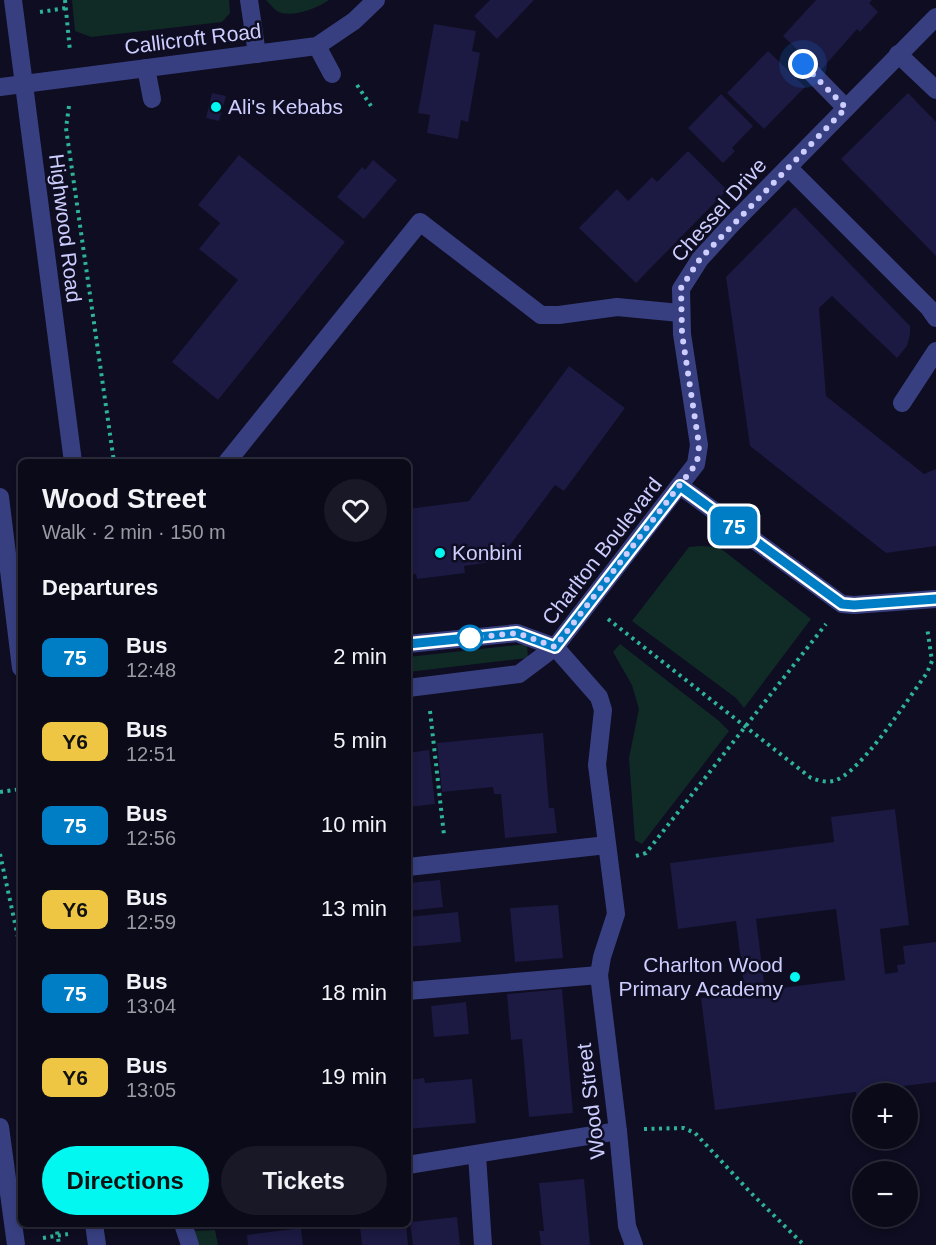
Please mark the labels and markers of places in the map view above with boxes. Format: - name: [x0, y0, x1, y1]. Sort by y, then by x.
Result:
- place label: Ali's Kebabs: [228, 95, 343, 118]
- marker: Ali's Kebabs: [209, 100, 223, 114]
- place label: Konbini: [452, 541, 522, 564]
- marker: Konbini: [433, 546, 447, 560]
- unlabelled marker: [457, 625, 483, 651]
- place label: Charlton Wood Primary Academy: [618, 953, 783, 1000]
- marker: Charlton Wood Primary Academy: [788, 970, 802, 984]

